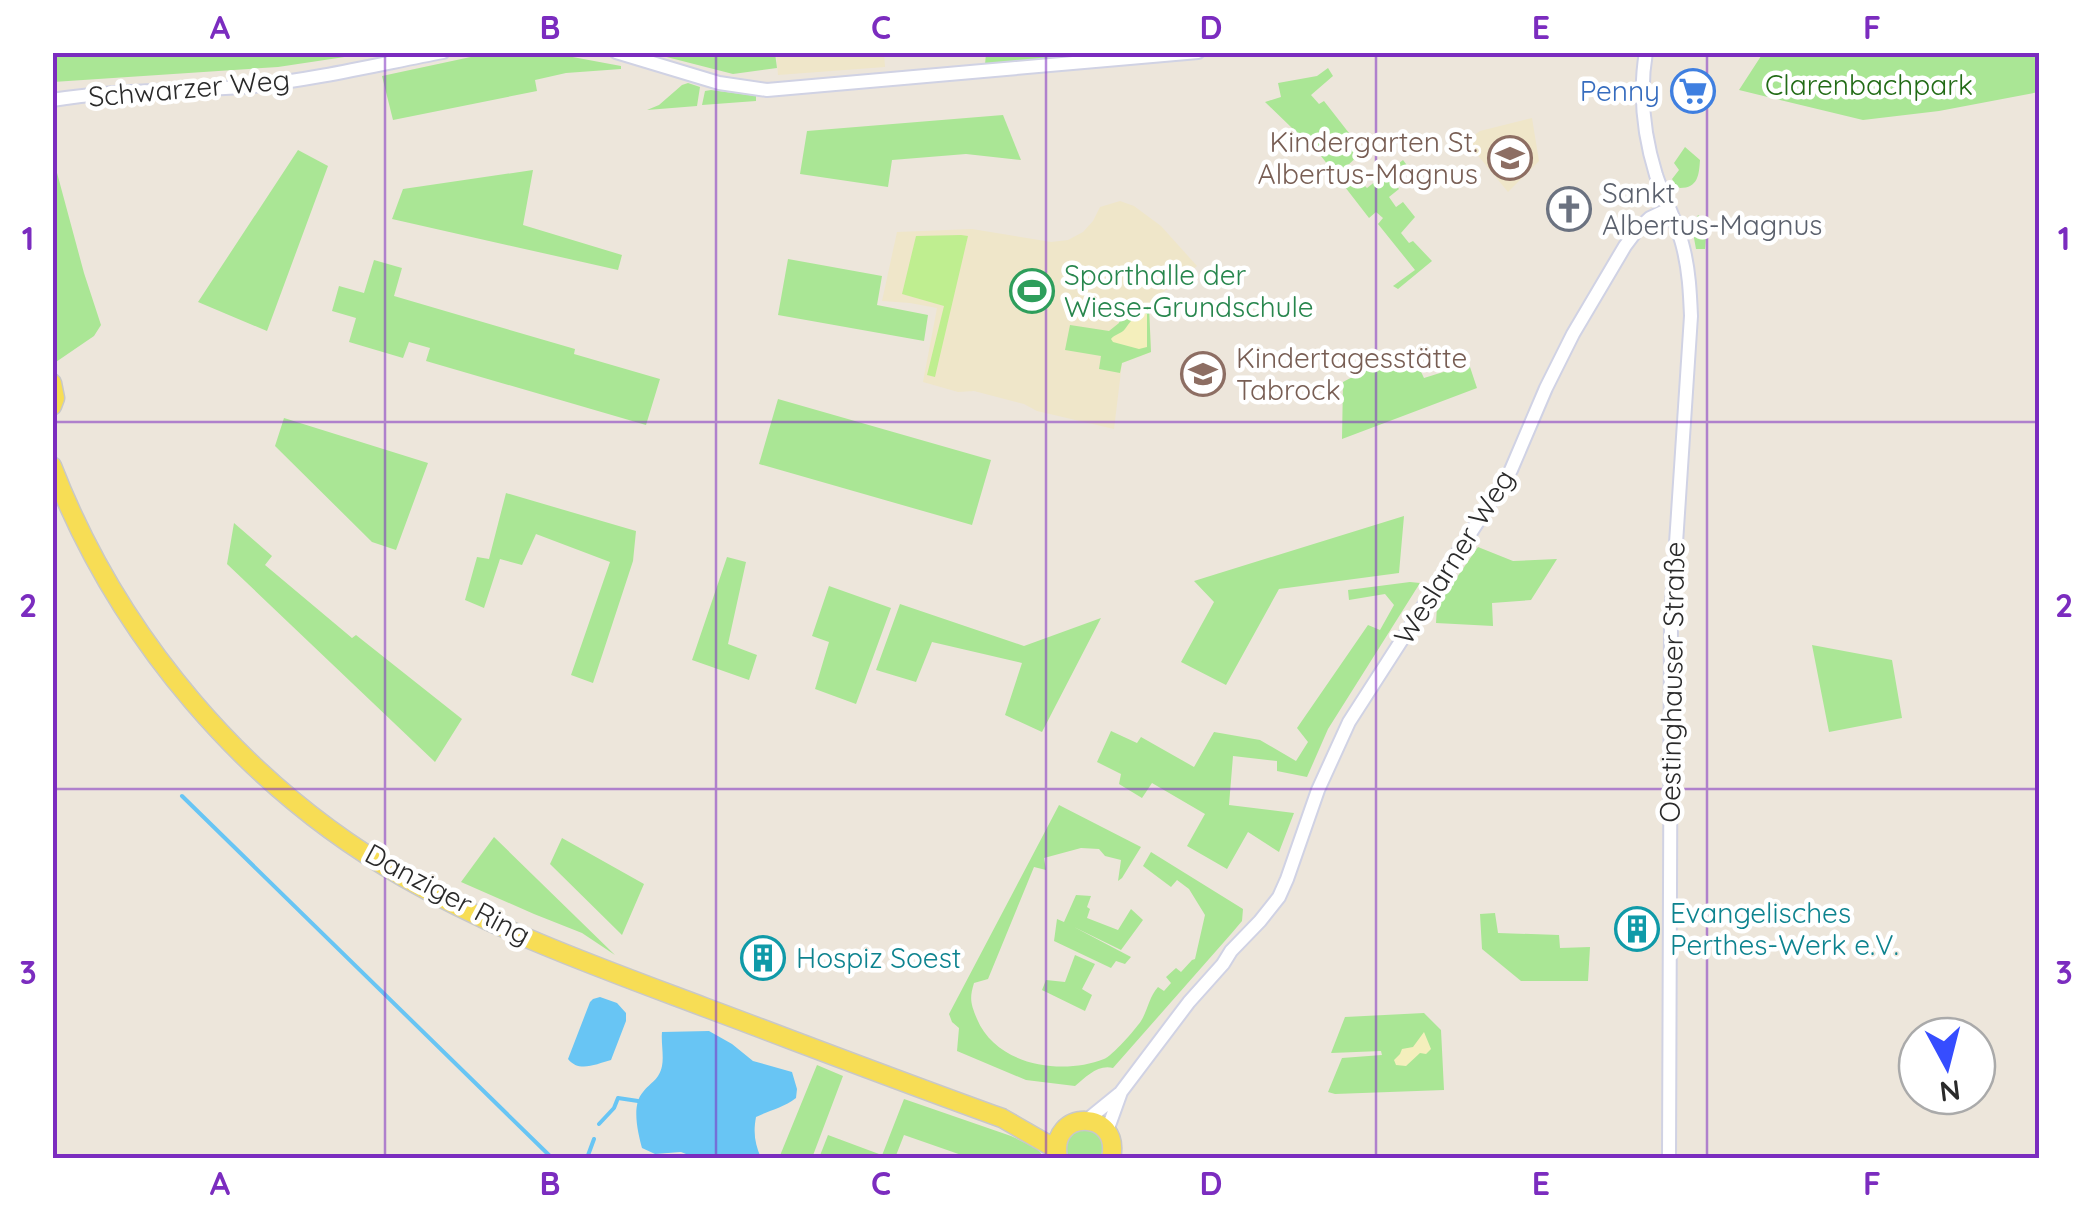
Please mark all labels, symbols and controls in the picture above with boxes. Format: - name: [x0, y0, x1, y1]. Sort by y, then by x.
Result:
- text: A: [210, 7, 231, 47]
- text: B: [540, 7, 560, 47]
- text: C: [871, 7, 891, 47]
- text: D: [1200, 7, 1222, 47]
- text: E: [1532, 7, 1550, 47]
- text: F: [1863, 7, 1881, 47]
- street label: Schwarzer Weg: [87, 61, 291, 114]
- park label: Clarenbachpark: [1765, 67, 1973, 102]
- supermarket icon: Penny: [1670, 68, 1716, 114]
- place label: Penny: [1580, 73, 1660, 108]
- place label: Kindergarten St. Albertus-Magnus: [1258, 124, 1478, 191]
- school or university icon: Kindergarten St. Albertus-Magnus: [1487, 135, 1533, 181]
- place label: Sankt Albertus-Magnus: [1602, 175, 1822, 242]
- church icon: Sankt Albertus-Magnus: [1546, 186, 1592, 232]
- text: 1: [22, 218, 34, 258]
- text: 1: [2058, 218, 2070, 258]
- place label: Sporthalle der Wiese-Grundschule: [1064, 257, 1314, 324]
- sports icon: Sporthalle der Wiese-Grundschule: [1009, 268, 1055, 314]
- place label: Kindertagesstätte Tabrock: [1236, 340, 1467, 407]
- school or university icon: Kindertagesstätte Tabrock: [1180, 351, 1226, 397]
- street label: Weslarner Weg: [1386, 463, 1521, 651]
- street label: Oestinghauser Straße: [1652, 541, 1691, 823]
- text: 2: [19, 585, 37, 625]
- text: 2: [2055, 585, 2073, 625]
- street label: Danziger Ring: [360, 835, 537, 952]
- place label: Evangelisches Perthes-Werk e.V.: [1670, 895, 1899, 962]
- building icon: Evangelisches Perthes-Werk e.V.: [1614, 906, 1660, 952]
- building icon: Hospiz Soest: [740, 935, 786, 981]
- place label: Hospiz Soest: [796, 940, 961, 975]
- text: 3: [19, 952, 37, 992]
- text: 3: [2055, 952, 2073, 992]
- north arrow: [1897, 1016, 1997, 1116]
- text: N: [1938, 1073, 1962, 1110]
- text: A: [210, 1163, 231, 1203]
- text: B: [540, 1163, 560, 1203]
- text: C: [871, 1163, 891, 1203]
- text: D: [1200, 1163, 1222, 1203]
- text: E: [1532, 1163, 1550, 1203]
- text: F: [1863, 1163, 1881, 1203]

